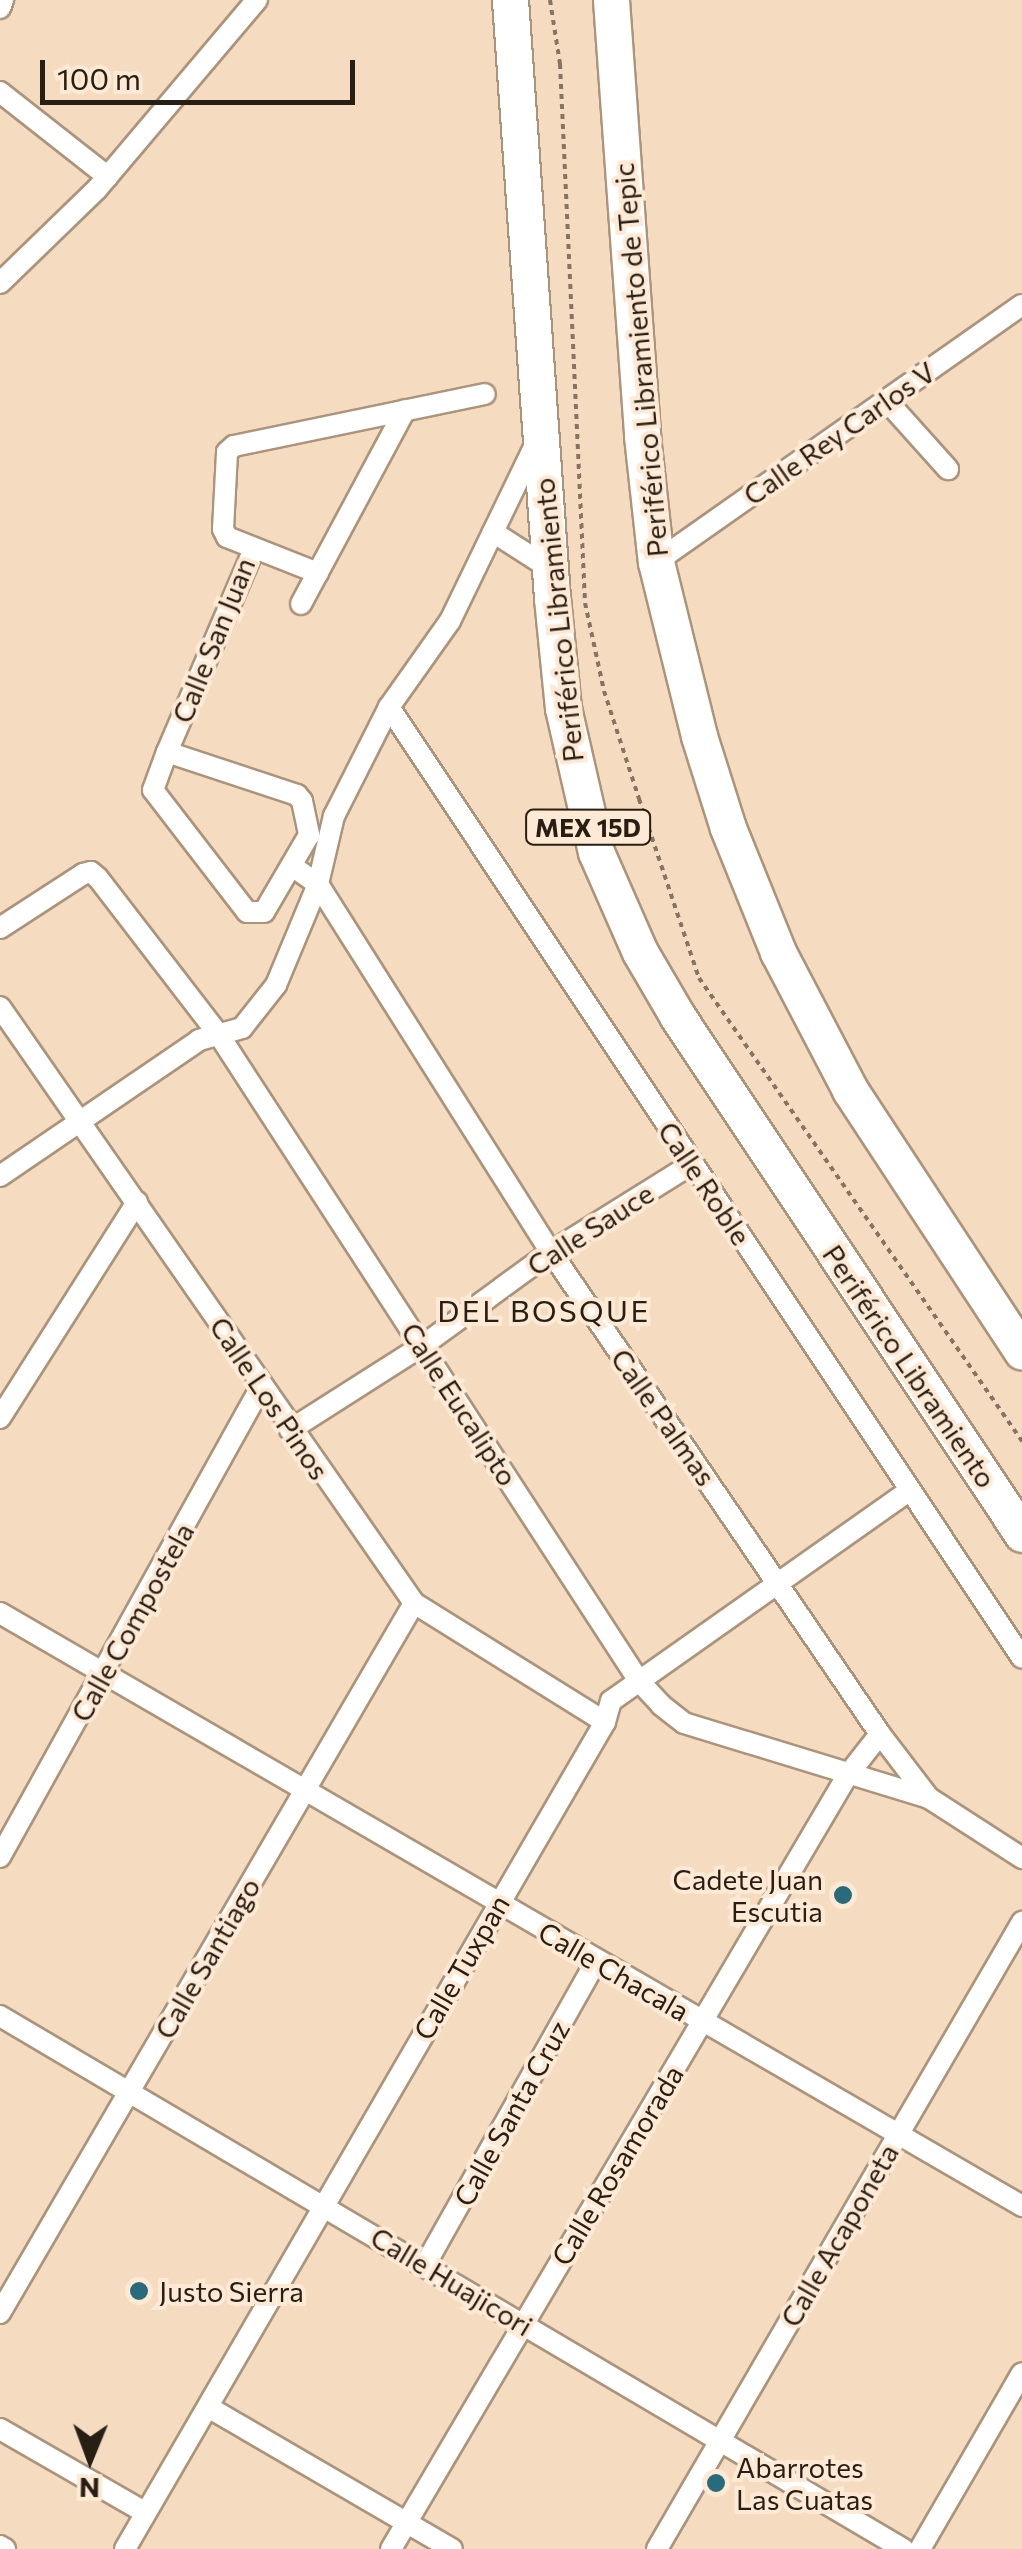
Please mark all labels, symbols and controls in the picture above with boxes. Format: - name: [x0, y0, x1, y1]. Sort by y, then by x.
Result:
- scale bar: [45, 40, 360, 102]
- text: 100 m: [57, 59, 141, 96]
- street label: Periférico Libramiento de Tepic: [606, 162, 674, 558]
- street label: Calle Rey Carlos V: [737, 354, 941, 512]
- street label: Periférico Libramiento: [526, 476, 590, 764]
- street label: Calle San Juan: [165, 553, 261, 727]
- road number: MEX 15D: [523, 807, 653, 847]
- street label: Calle Roble: [652, 1115, 758, 1251]
- street label: Calle Sauce: [521, 1176, 659, 1282]
- street label: Periférico Libramiento: [816, 1238, 1004, 1494]
- district label: DEL BOSQUE: [437, 1292, 651, 1328]
- street label: Calle Los Pinos: [203, 1310, 337, 1486]
- street label: Calle Eucalipto: [395, 1316, 525, 1492]
- street label: Calle Palmas: [605, 1342, 723, 1492]
- street label: Calle Compostela: [63, 1517, 201, 1727]
- place label: Cadete Juan Escutia: [673, 1862, 823, 1928]
- street label: Calle Santiago: [147, 1872, 267, 2044]
- marker: Cadete Juan Escutia: [832, 1884, 854, 1906]
- street label: Calle Tuxpan: [406, 1889, 516, 2045]
- street label: Calle Chacala: [533, 1914, 695, 2028]
- street label: Calle Santa Cruz: [446, 2014, 576, 2212]
- street label: Calle Rosamorada: [544, 2059, 690, 2271]
- street label: Calle Acaponeta: [773, 2138, 905, 2332]
- street label: Calle Huajicori: [365, 2220, 539, 2342]
- place label: Justo Sierra: [159, 2274, 304, 2308]
- marker: Justo Sierra: [128, 2280, 150, 2302]
- north arrow: [40, 2409, 140, 2509]
- place label: Abarrotes Las Cuatas: [736, 2450, 873, 2516]
- text: N: [79, 2472, 100, 2506]
- marker: Abarrotes Las Cuatas: [705, 2472, 727, 2494]

